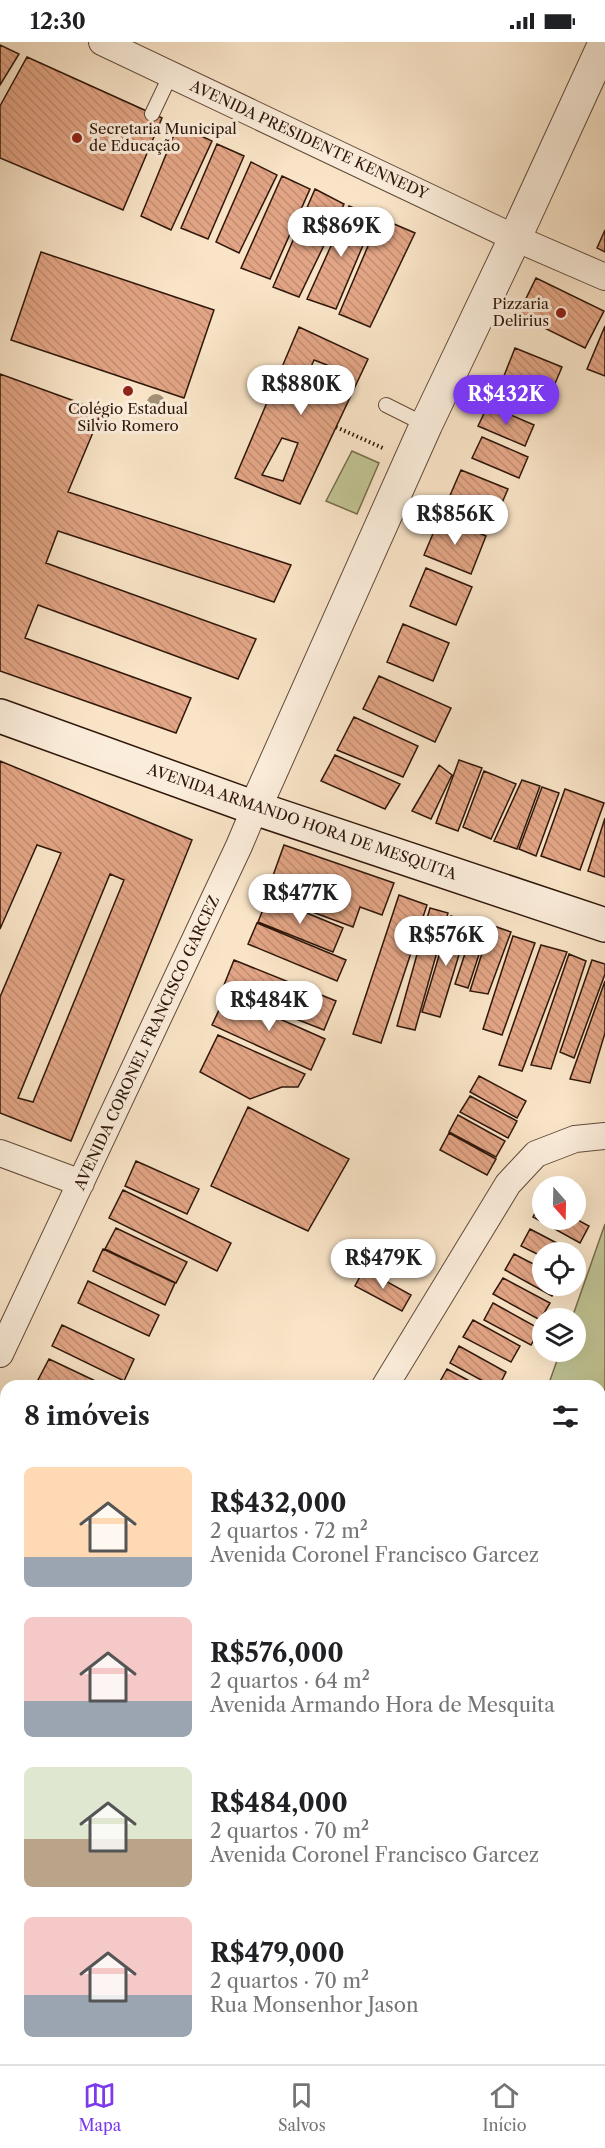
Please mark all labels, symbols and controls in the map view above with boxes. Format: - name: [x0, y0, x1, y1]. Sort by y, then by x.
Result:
- text: 12:30: [30, 8, 86, 35]
- street label: AVENIDA PRESIDENTE KENNEDY: [186, 75, 432, 203]
- place label: Secretaria Municipal de Educação: [89, 119, 237, 155]
- marker: Secretaria Municipal de Educação: [70, 131, 84, 145]
- pin: R$869K: [292, 207, 390, 258]
- text: R$869K: [302, 214, 380, 238]
- place label: Pizzaria Delirius: [492, 294, 549, 330]
- marker: Pizzaria Delirius: [554, 306, 568, 320]
- pin: R$880K: [252, 365, 350, 416]
- text: R$880K: [261, 372, 341, 396]
- pin: R$432K: [457, 375, 555, 426]
- text: R$432K: [467, 382, 545, 406]
- marker: Colégio Estadual Silvio Romero: [121, 384, 135, 398]
- place label: Colégio Estadual Silvio Romero: [68, 399, 189, 435]
- pin: R$856K: [406, 495, 504, 546]
- text: R$856K: [416, 502, 494, 526]
- street label: AVENIDA ARMANDO HORA DE MESQUITA: [144, 759, 460, 884]
- pin: R$477K: [251, 874, 349, 925]
- text: R$477K: [262, 881, 338, 905]
- street label: AVENIDA CORONEL FRANCISCO GARCEZ: [69, 893, 223, 1194]
- pin: R$576K: [397, 916, 495, 967]
- text: R$576K: [408, 923, 484, 947]
- pin: R$484K: [220, 981, 318, 1032]
- text: R$484K: [230, 988, 308, 1012]
- north arrow: [532, 1176, 586, 1230]
- map controls: [532, 1176, 586, 1362]
- pin: R$479K: [334, 1239, 432, 1290]
- button: locate: [532, 1242, 586, 1296]
- text: R$479K: [345, 1246, 421, 1270]
- button: layers: [532, 1308, 586, 1362]
- text: 8 imóveis: [24, 1400, 150, 1432]
- icon: filters: [549, 1400, 582, 1433]
- text: R$432,000: [210, 1487, 347, 1519]
- icon: home: [72, 1491, 144, 1563]
- text: 2 quartos · 72 m²: [210, 1519, 368, 1543]
- text: Avenida Coronel Francisco Garcez: [210, 1543, 539, 1567]
- text: R$576,000: [210, 1637, 344, 1669]
- icon: home: [72, 1641, 144, 1713]
- text: 2 quartos · 64 m²: [210, 1669, 370, 1693]
- text: Avenida Armando Hora de Mesquita: [210, 1693, 555, 1717]
- text: R$484,000: [210, 1787, 348, 1819]
- icon: home: [72, 1791, 144, 1863]
- text: 2 quartos · 70 m²: [210, 1819, 369, 1843]
- text: Avenida Coronel Francisco Garcez: [210, 1843, 539, 1867]
- text: R$479,000: [210, 1937, 345, 1969]
- icon: home: [72, 1941, 144, 2013]
- text: 2 quartos · 70 m²: [210, 1969, 369, 1993]
- text: Rua Monsenhor Jason: [210, 1993, 419, 2017]
- tab: Mapa: [78, 2079, 121, 2135]
- tab: Salvos: [278, 2079, 326, 2135]
- tab: Início: [483, 2079, 527, 2135]

